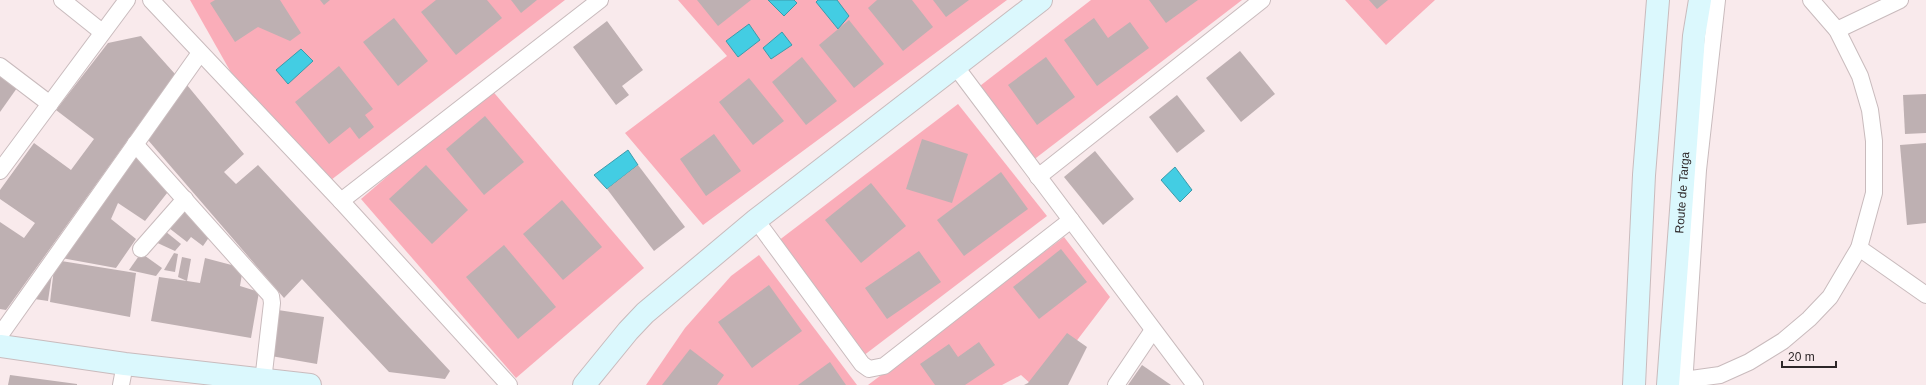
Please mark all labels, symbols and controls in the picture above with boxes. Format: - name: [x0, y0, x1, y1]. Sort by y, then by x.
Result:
- street label: Route de Targa: [1672, 151, 1692, 234]
- scale bar: [1782, 343, 1836, 369]
- text: 20 m: [1788, 350, 1815, 364]

